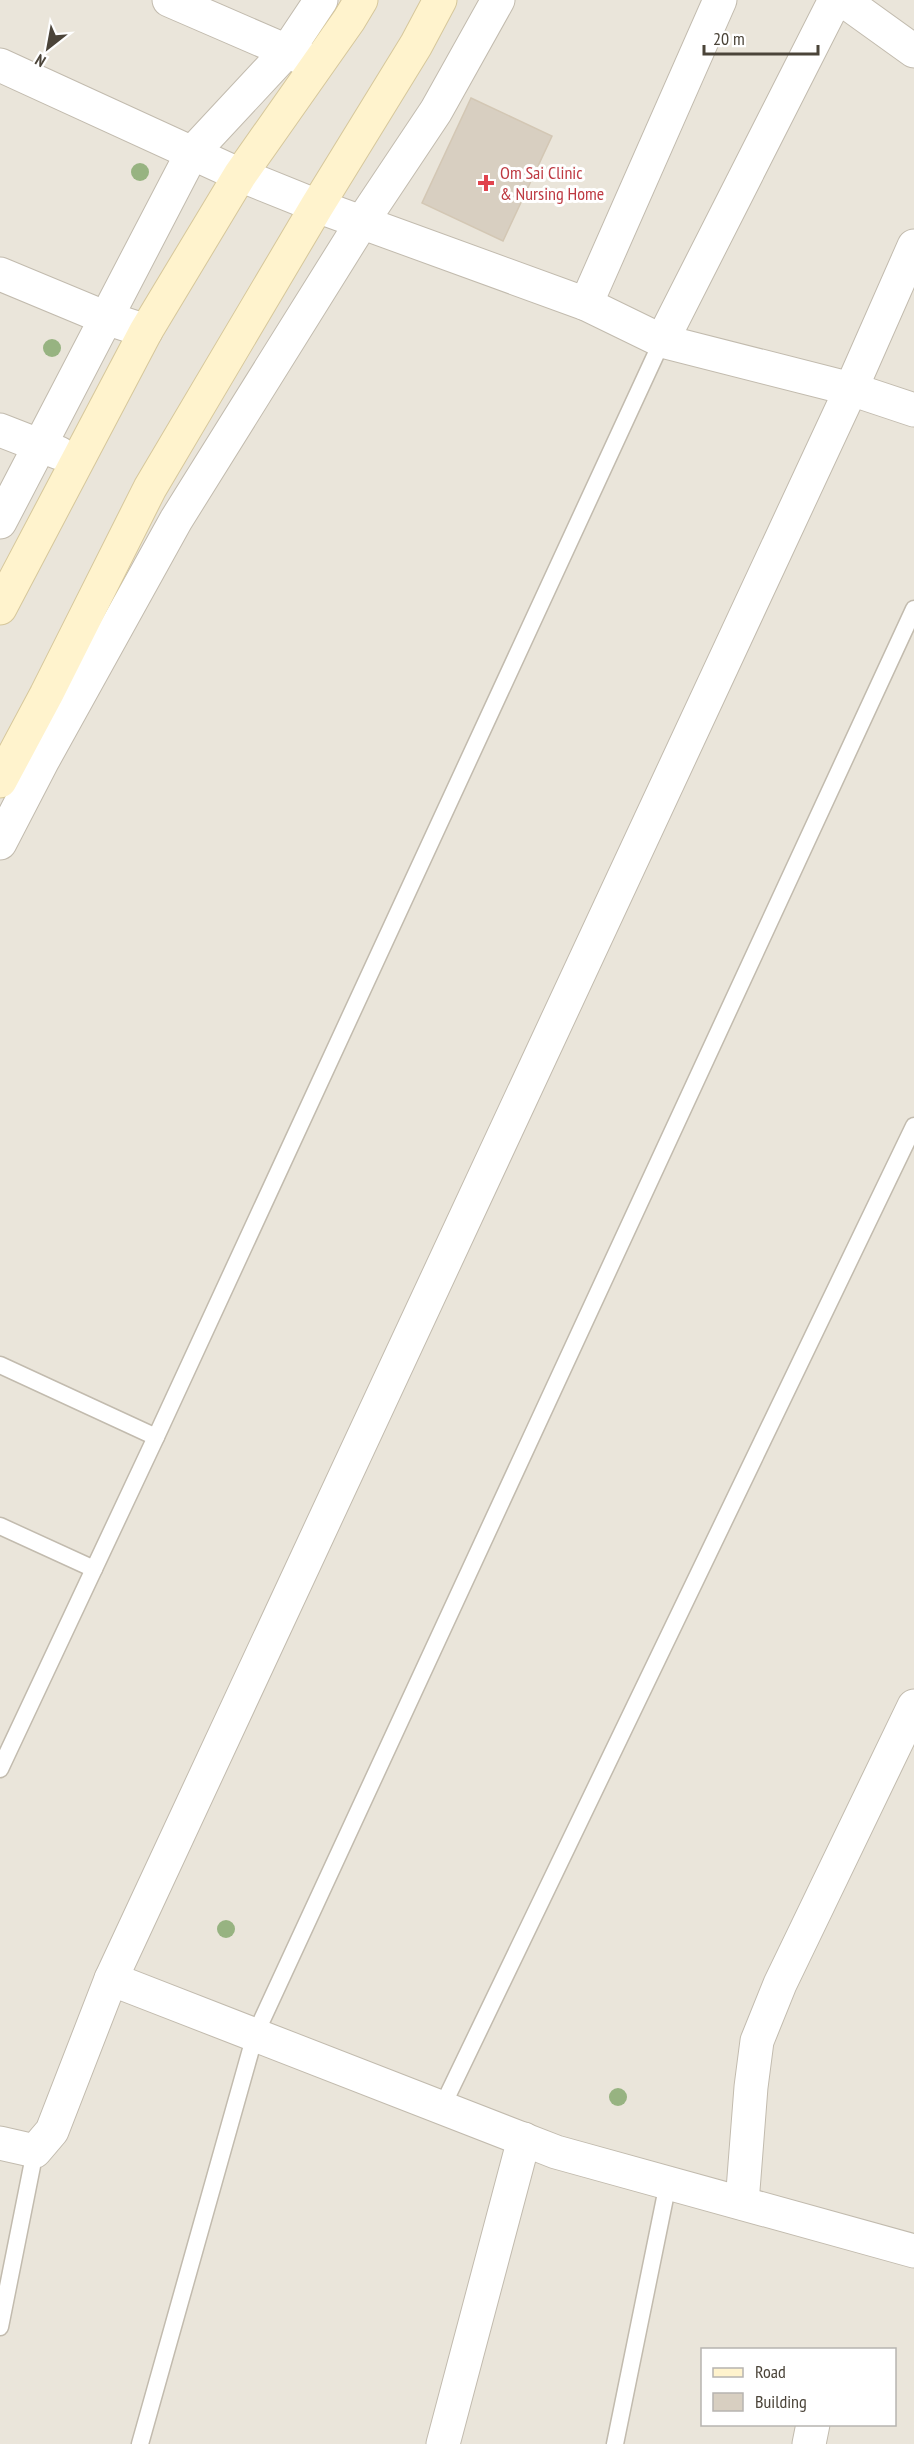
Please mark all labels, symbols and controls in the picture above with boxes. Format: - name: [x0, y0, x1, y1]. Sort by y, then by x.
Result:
- north arrow: [18, 18, 78, 78]
- scale bar: [704, 18, 818, 56]
- text: 20 m: [713, 27, 745, 50]
- text: N: [31, 50, 49, 72]
- place label: Om Sai Clinic & Nursing Home: [500, 161, 604, 205]
- marker: Om Sai Clinic & Nursing Home: [477, 174, 495, 192]
- legend: [701, 2348, 896, 2426]
- text: Road: [755, 2360, 786, 2383]
- text: Building: [755, 2390, 807, 2413]

